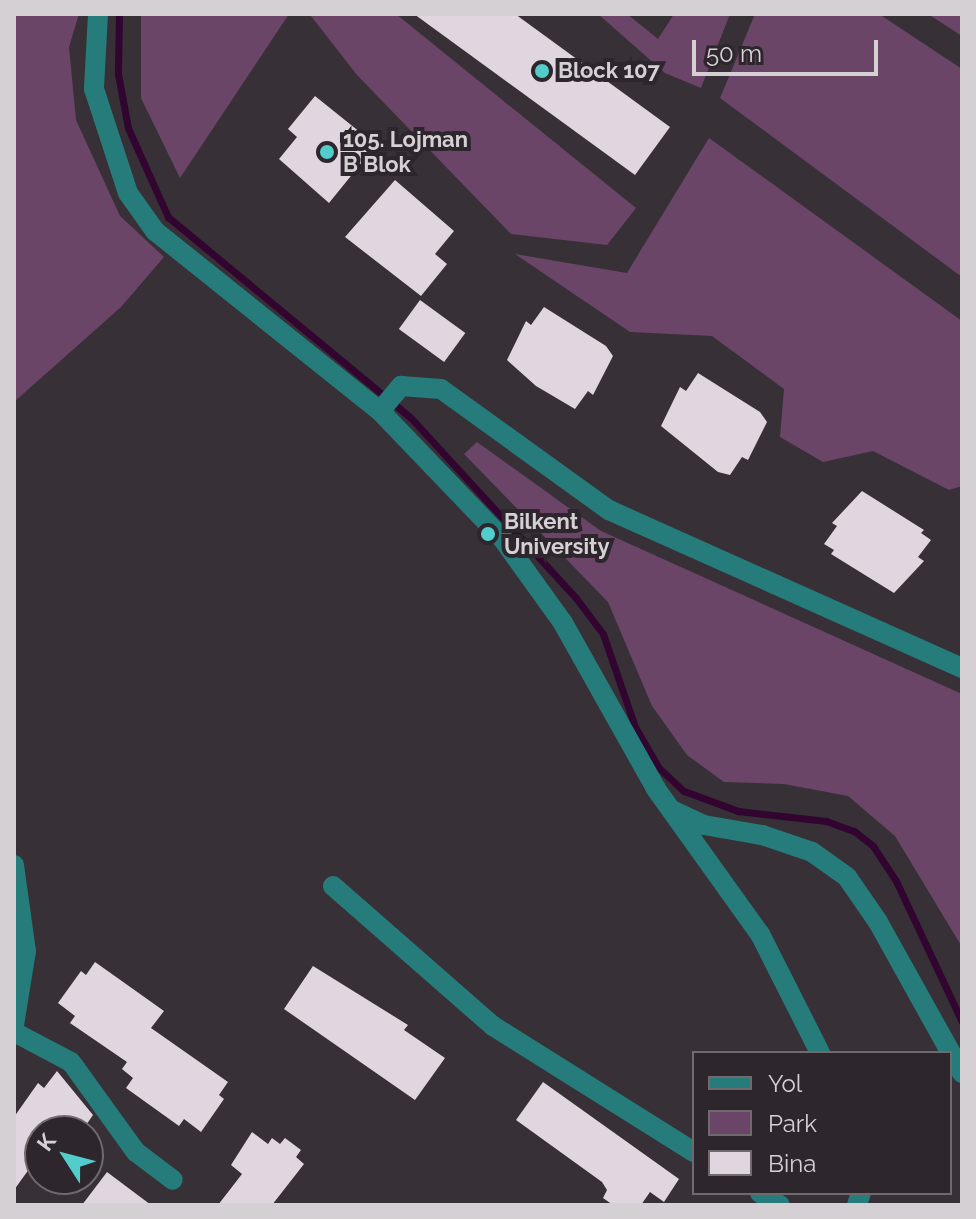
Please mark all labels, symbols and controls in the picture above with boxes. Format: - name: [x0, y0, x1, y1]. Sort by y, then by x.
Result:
- scale bar: [696, 24, 882, 74]
- text: 50 m: [706, 39, 762, 68]
- place label: Block 107: [558, 58, 660, 84]
- marker: Block 107: [533, 62, 551, 80]
- place label: 105. Lojman B Blok: [343, 126, 468, 178]
- marker: 105. Lojman B Blok: [318, 143, 336, 161]
- place label: Bilkent University: [504, 508, 610, 560]
- marker: Bilkent University: [479, 525, 497, 543]
- legend: [692, 1051, 952, 1195]
- text: Yol: [768, 1069, 802, 1098]
- text: Park: [768, 1109, 817, 1138]
- north arrow: [24, 1115, 104, 1195]
- text: K: [31, 1128, 61, 1156]
- text: Bina: [768, 1149, 816, 1178]

